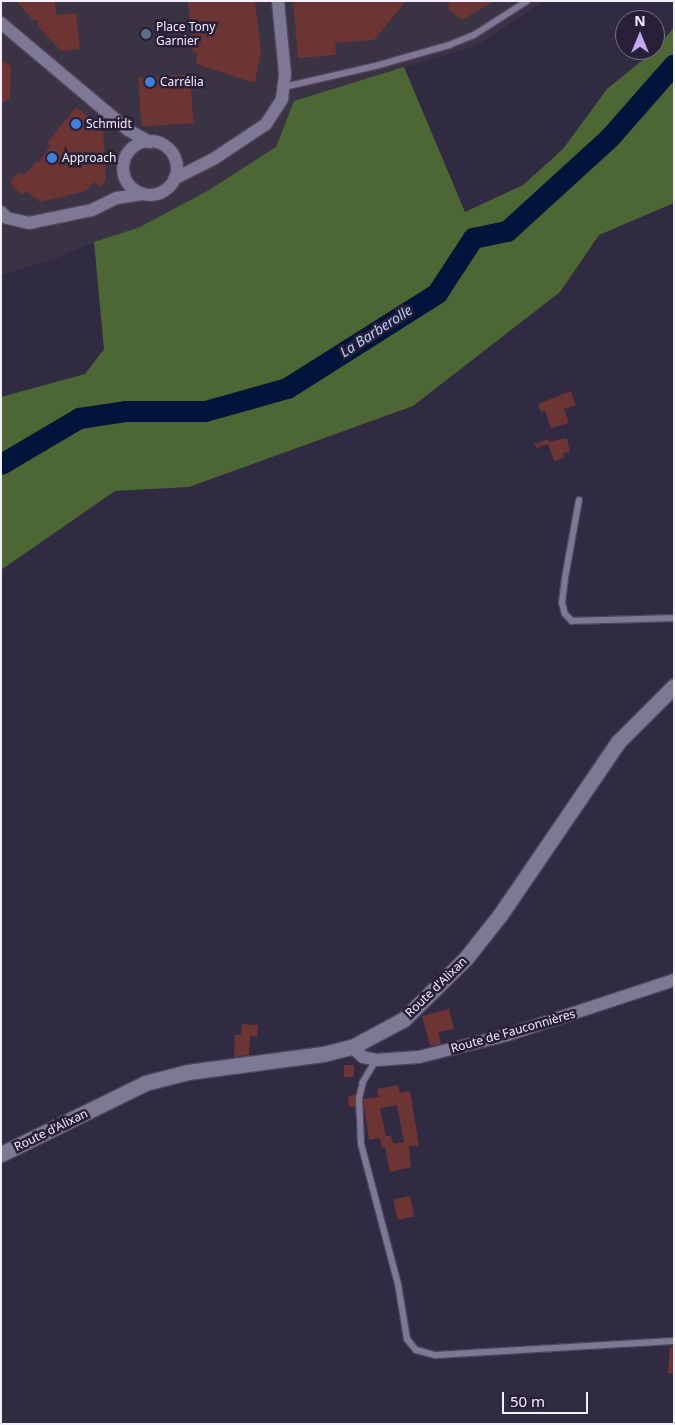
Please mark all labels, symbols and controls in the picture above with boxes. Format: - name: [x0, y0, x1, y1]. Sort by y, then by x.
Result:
- north arrow: [615, 10, 665, 60]
- text: N: [634, 11, 646, 30]
- place label: Place Tony Garnier: [156, 20, 215, 48]
- marker: Place Tony Garnier: [140, 28, 152, 40]
- place label: Carrélia: [160, 75, 204, 89]
- marker: Carrélia: [144, 76, 156, 88]
- place label: Schmidt: [86, 117, 132, 131]
- marker: Schmidt: [70, 118, 82, 130]
- place label: Approach: [62, 151, 116, 165]
- marker: Approach: [46, 152, 58, 164]
- water label: La Barberolle: [337, 301, 415, 361]
- street label: Route d'Alixan: [402, 954, 470, 1020]
- street label: Route de Fauconnières: [449, 1006, 577, 1056]
- street label: Route d'Alixan: [12, 1106, 90, 1154]
- scale bar: [505, 1382, 591, 1414]
- text: 50 m: [510, 1391, 545, 1411]

